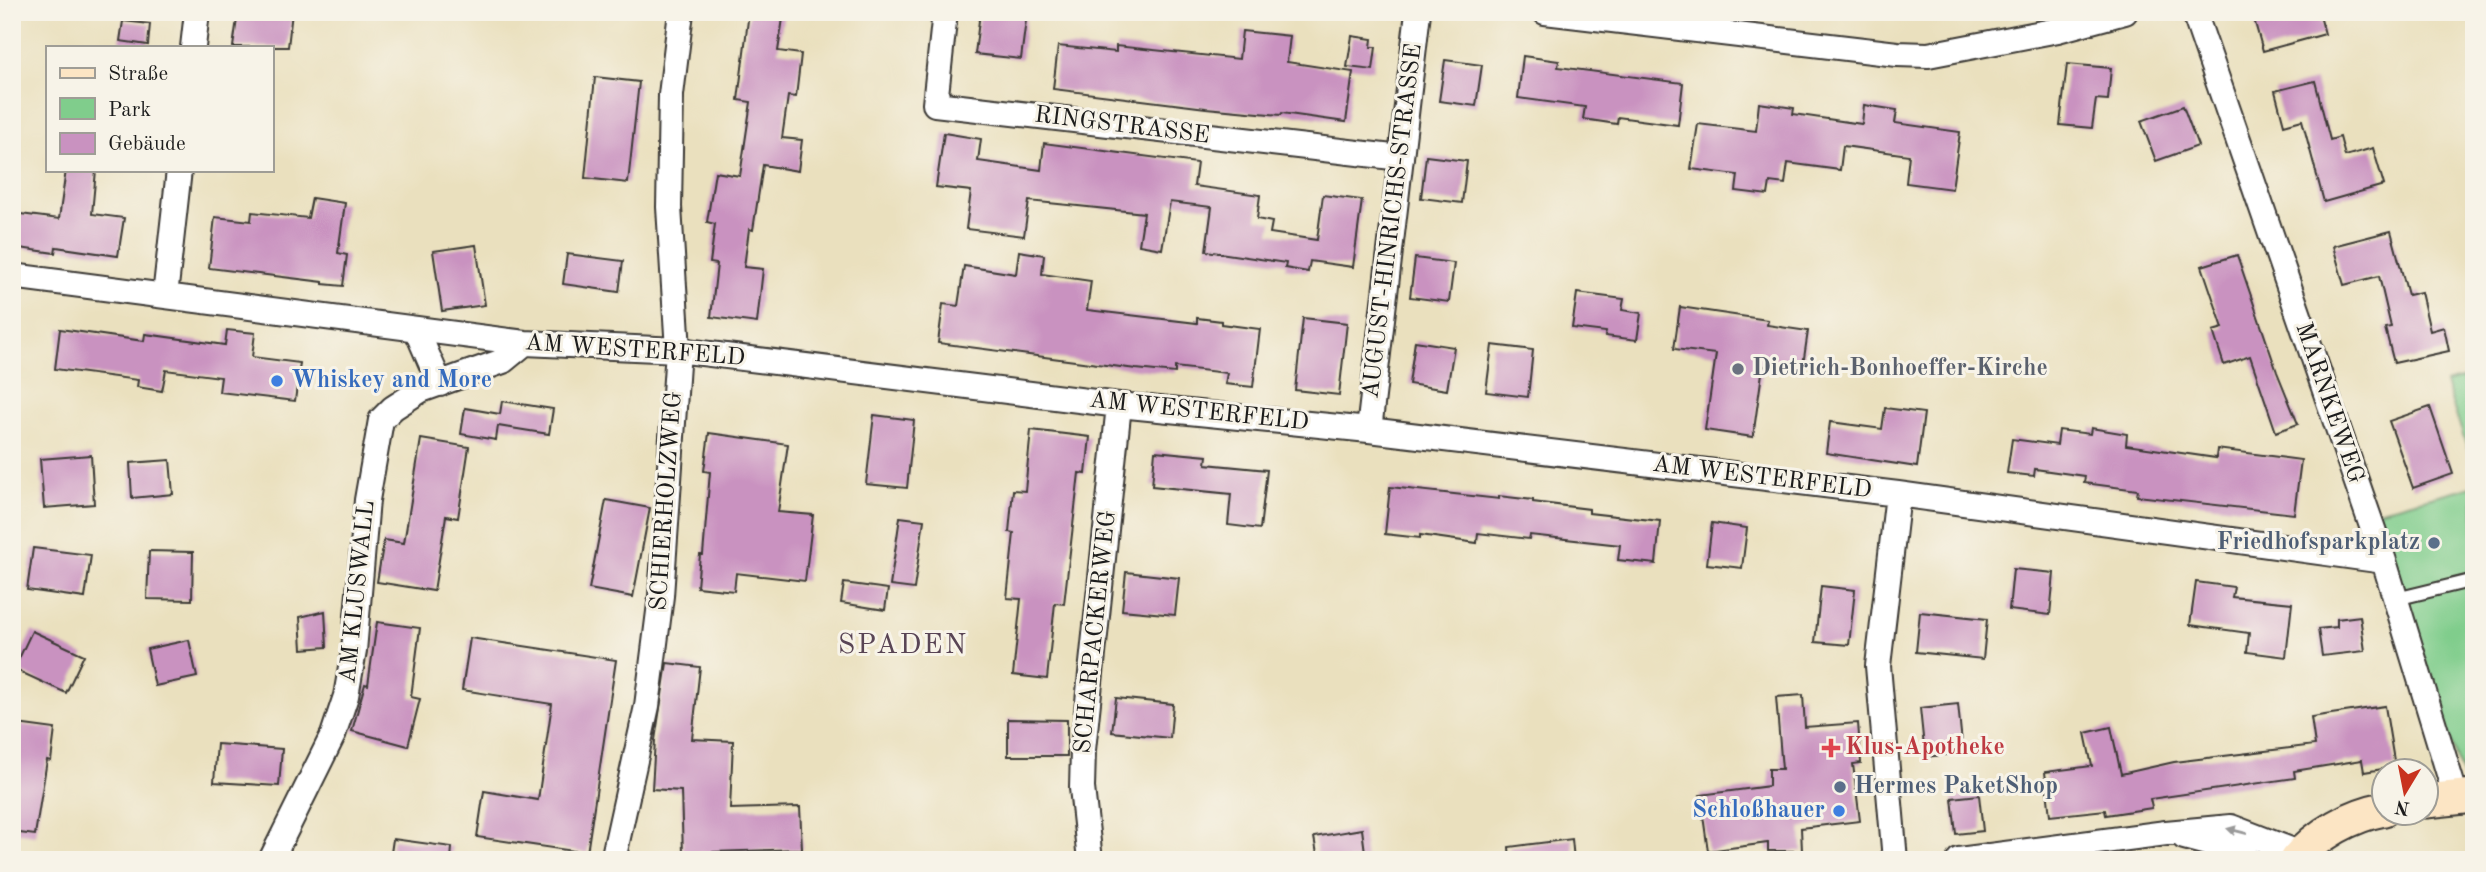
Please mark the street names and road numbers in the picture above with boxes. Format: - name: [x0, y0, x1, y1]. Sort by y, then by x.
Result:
- street label: AUGUST-HINRICHS-STRASSE: [1359, 42, 1427, 400]
- street label: RINGSTRASSE: [1033, 103, 1211, 149]
- street label: MARNKEWEG: [2290, 320, 2368, 486]
- street label: AM WESTERFELD: [524, 331, 746, 371]
- street label: AM WESTERFELD: [1088, 389, 1310, 435]
- street label: SCHIERHOLZWEG: [647, 390, 687, 612]
- street label: AM WESTERFELD: [1651, 453, 1873, 503]
- street label: AM KLUSWALL: [336, 499, 380, 685]
- street label: SCHARPACKERWEG: [1071, 509, 1121, 755]

